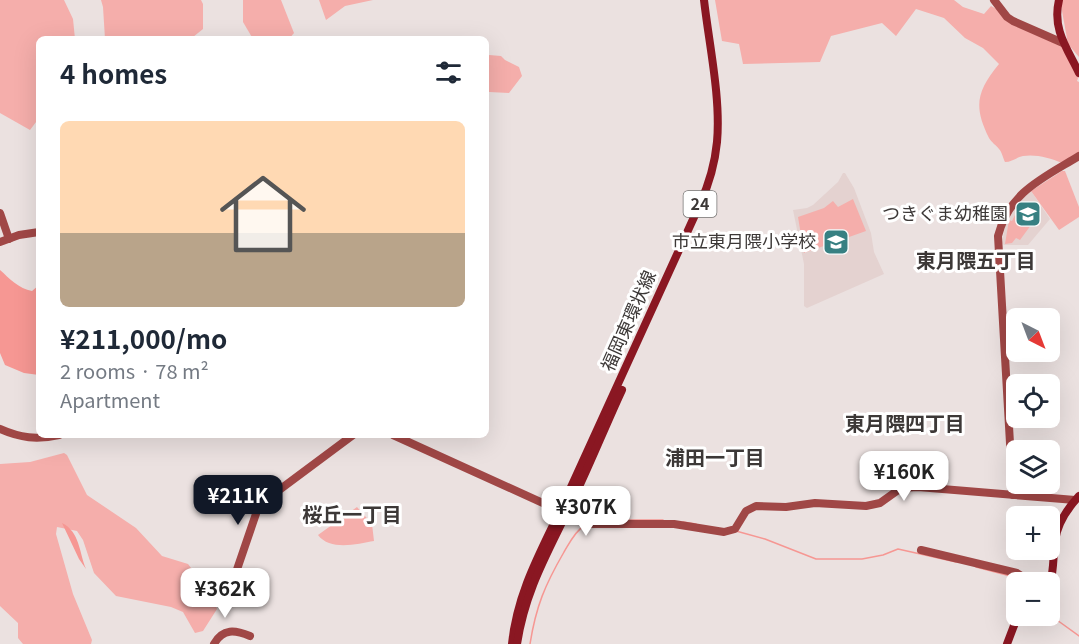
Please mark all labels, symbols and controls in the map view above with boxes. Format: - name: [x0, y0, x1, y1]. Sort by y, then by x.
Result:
- text: 4 homes: [60, 54, 167, 91]
- icon: filters: [432, 56, 465, 89]
- icon: home: [209, 160, 317, 268]
- road number: 24: [684, 191, 716, 217]
- place label: つきぐま幼稚園: [882, 199, 1008, 225]
- school or university icon: つきぐま幼稚園: [1013, 199, 1043, 229]
- place label: 市立東月隈小学校: [672, 227, 816, 253]
- school or university icon: 市立東月隈小学校: [821, 227, 851, 257]
- district label: 東月隈五丁目: [916, 245, 1036, 274]
- street label: 福岡東環状線: [593, 266, 661, 375]
- north arrow: [1006, 308, 1060, 362]
- map controls: [1006, 308, 1060, 626]
- text: ¥211,000/mo: [60, 319, 227, 356]
- text: 2 rooms · 78 m²: [60, 356, 209, 385]
- button: locate: [1006, 374, 1060, 428]
- text: Apartment: [60, 385, 160, 414]
- district label: 東月隈四丁目: [845, 408, 965, 437]
- button: layers: [1006, 440, 1060, 494]
- district label: 浦田一丁目: [665, 442, 765, 471]
- pin: ¥160K: [862, 451, 946, 502]
- text: ¥160K: [874, 456, 934, 485]
- pin: ¥211K: [196, 475, 280, 526]
- text: ¥211K: [208, 480, 268, 509]
- pin: ¥307K: [544, 486, 628, 537]
- text: ¥307K: [556, 491, 616, 520]
- district label: 桜丘一丁目: [302, 499, 402, 528]
- button: +: [1006, 506, 1060, 560]
- pin: ¥362K: [183, 568, 267, 619]
- button: −: [1006, 572, 1060, 626]
- text: ¥362K: [195, 573, 255, 602]

